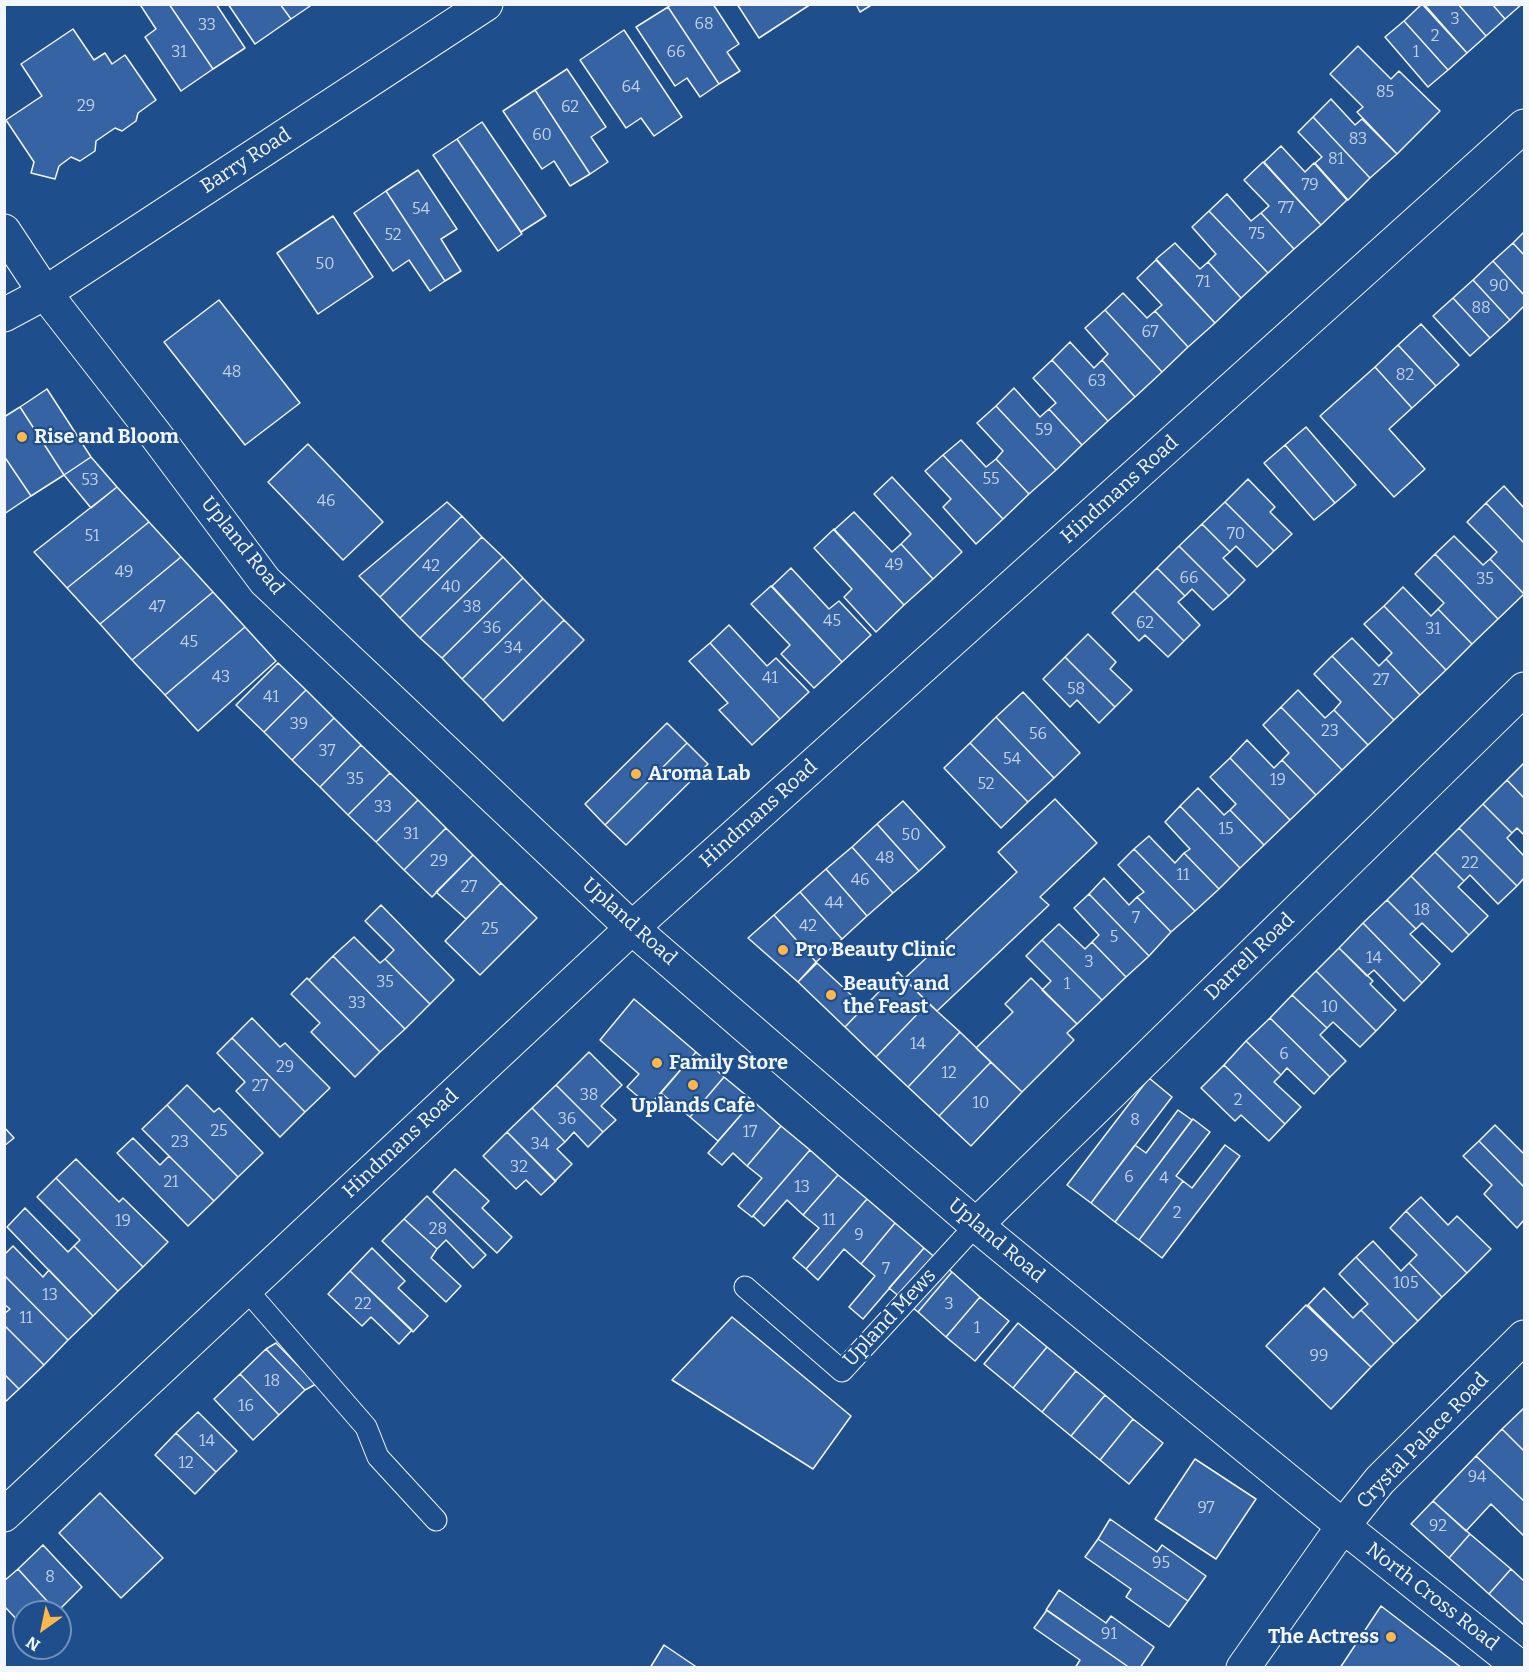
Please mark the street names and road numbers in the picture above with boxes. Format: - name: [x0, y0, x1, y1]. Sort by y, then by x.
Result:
- street label: Barry Road: [196, 123, 296, 199]
- street label: Hindmans Road: [1056, 431, 1184, 549]
- street label: Upland Road: [195, 492, 289, 600]
- street label: Hindmans Road: [695, 755, 823, 873]
- street label: Upland Road: [577, 873, 681, 971]
- street label: Darrell Road: [1200, 908, 1300, 1006]
- street label: Hindmans Road: [338, 1084, 464, 1204]
- street label: Upland Road: [943, 1194, 1049, 1288]
- street label: Upland Mews: [839, 1264, 941, 1372]
- street label: Crystal Palace Road: [1352, 1368, 1494, 1514]
- street label: North Cross Road: [1361, 1538, 1503, 1656]

